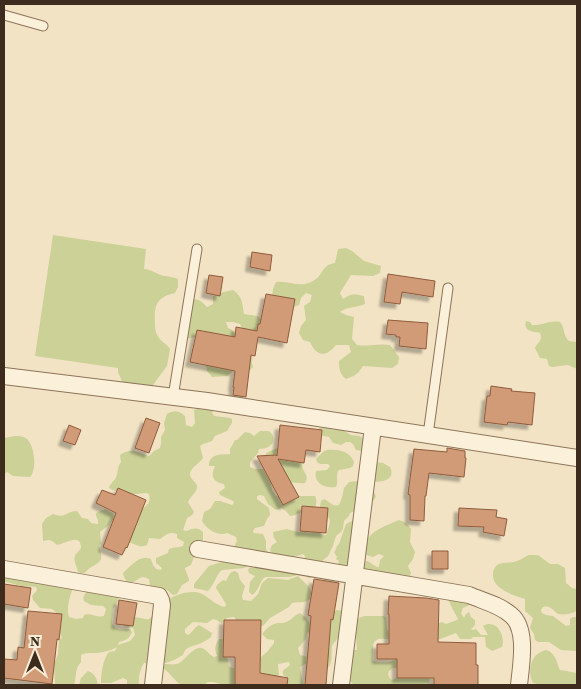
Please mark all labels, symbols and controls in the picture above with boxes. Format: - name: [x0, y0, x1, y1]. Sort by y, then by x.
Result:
- north arrow: [10, 629, 60, 679]
- text: N: [30, 631, 40, 651]

